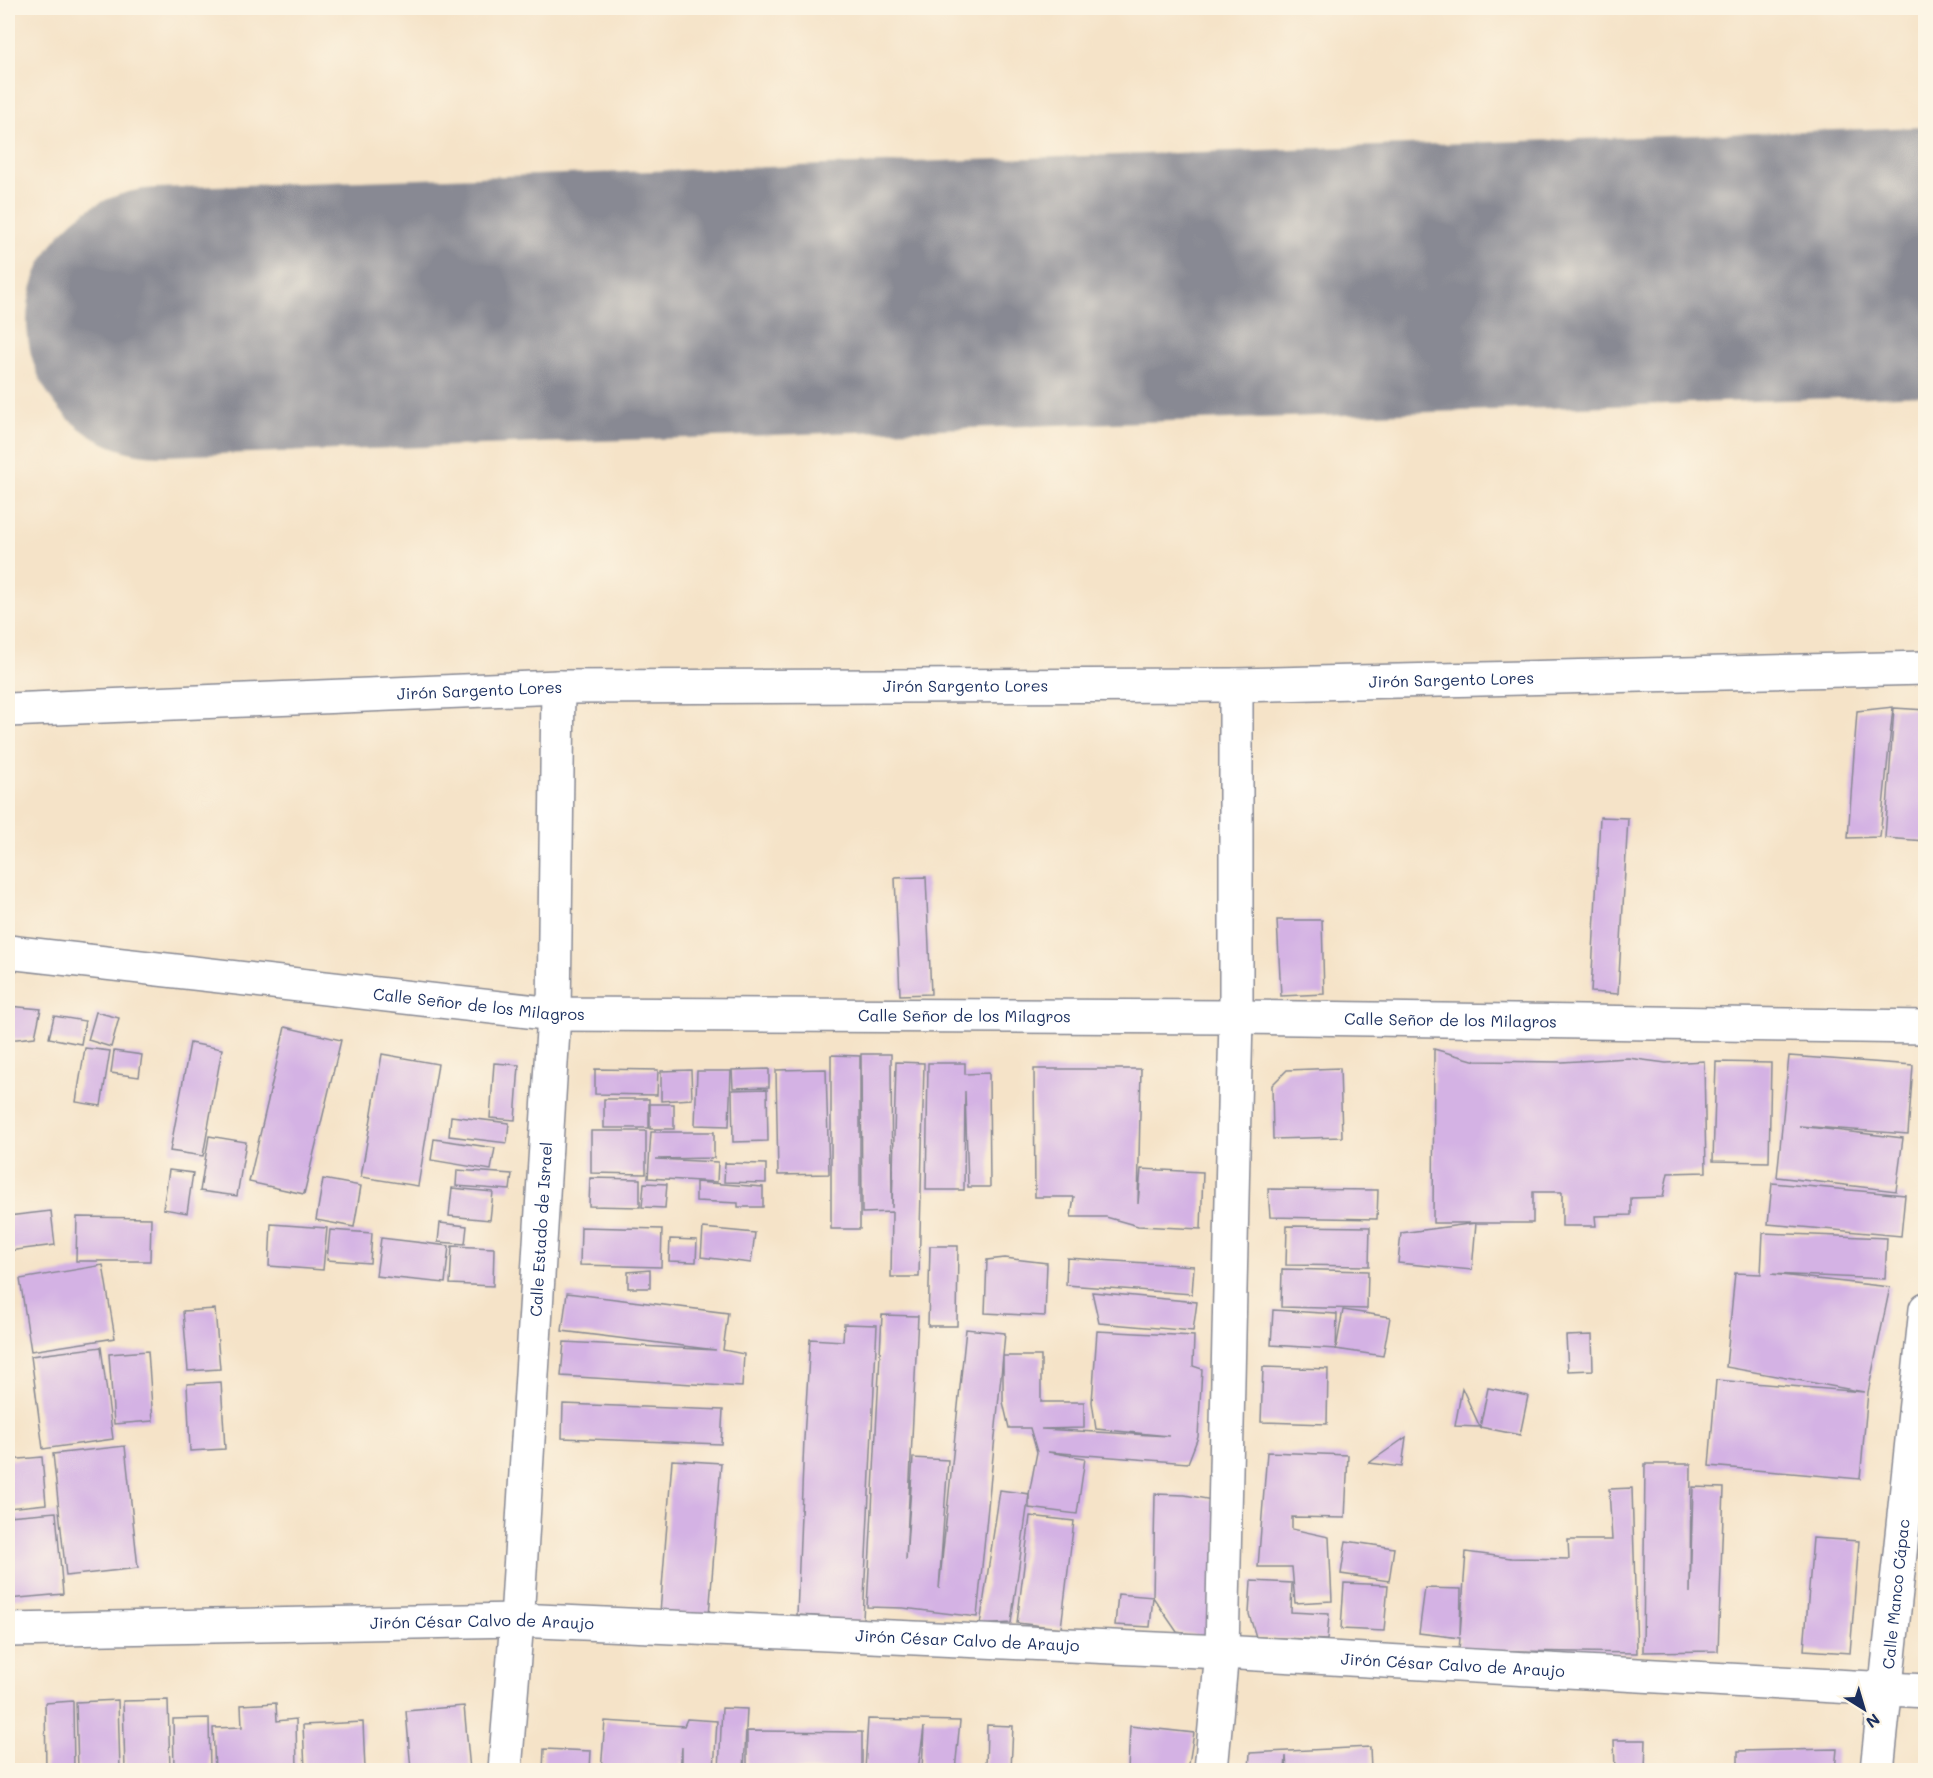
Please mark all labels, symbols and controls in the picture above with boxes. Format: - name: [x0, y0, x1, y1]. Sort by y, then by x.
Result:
- street label: Jirón Sargento Lores: [1368, 667, 1535, 692]
- street label: Jirón Sargento Lores: [883, 675, 1048, 696]
- street label: Jirón Sargento Lores: [396, 676, 562, 704]
- street label: Calle Señor de los Milagros: [372, 983, 585, 1024]
- street label: Calle Señor de los Milagros: [858, 1004, 1071, 1026]
- street label: Calle Señor de los Milagros: [1344, 1008, 1557, 1032]
- street label: Calle Estado de Israel: [525, 1141, 556, 1317]
- street label: Calle Manco Cápac: [1877, 1518, 1914, 1670]
- street label: Jirón César Calvo de Araujo: [370, 1609, 594, 1633]
- street label: Jirón César Calvo de Araujo: [855, 1624, 1080, 1656]
- street label: Jirón César Calvo de Araujo: [1340, 1648, 1565, 1681]
- north arrow: [1834, 1679, 1894, 1739]
- text: N: [1862, 1709, 1885, 1733]

